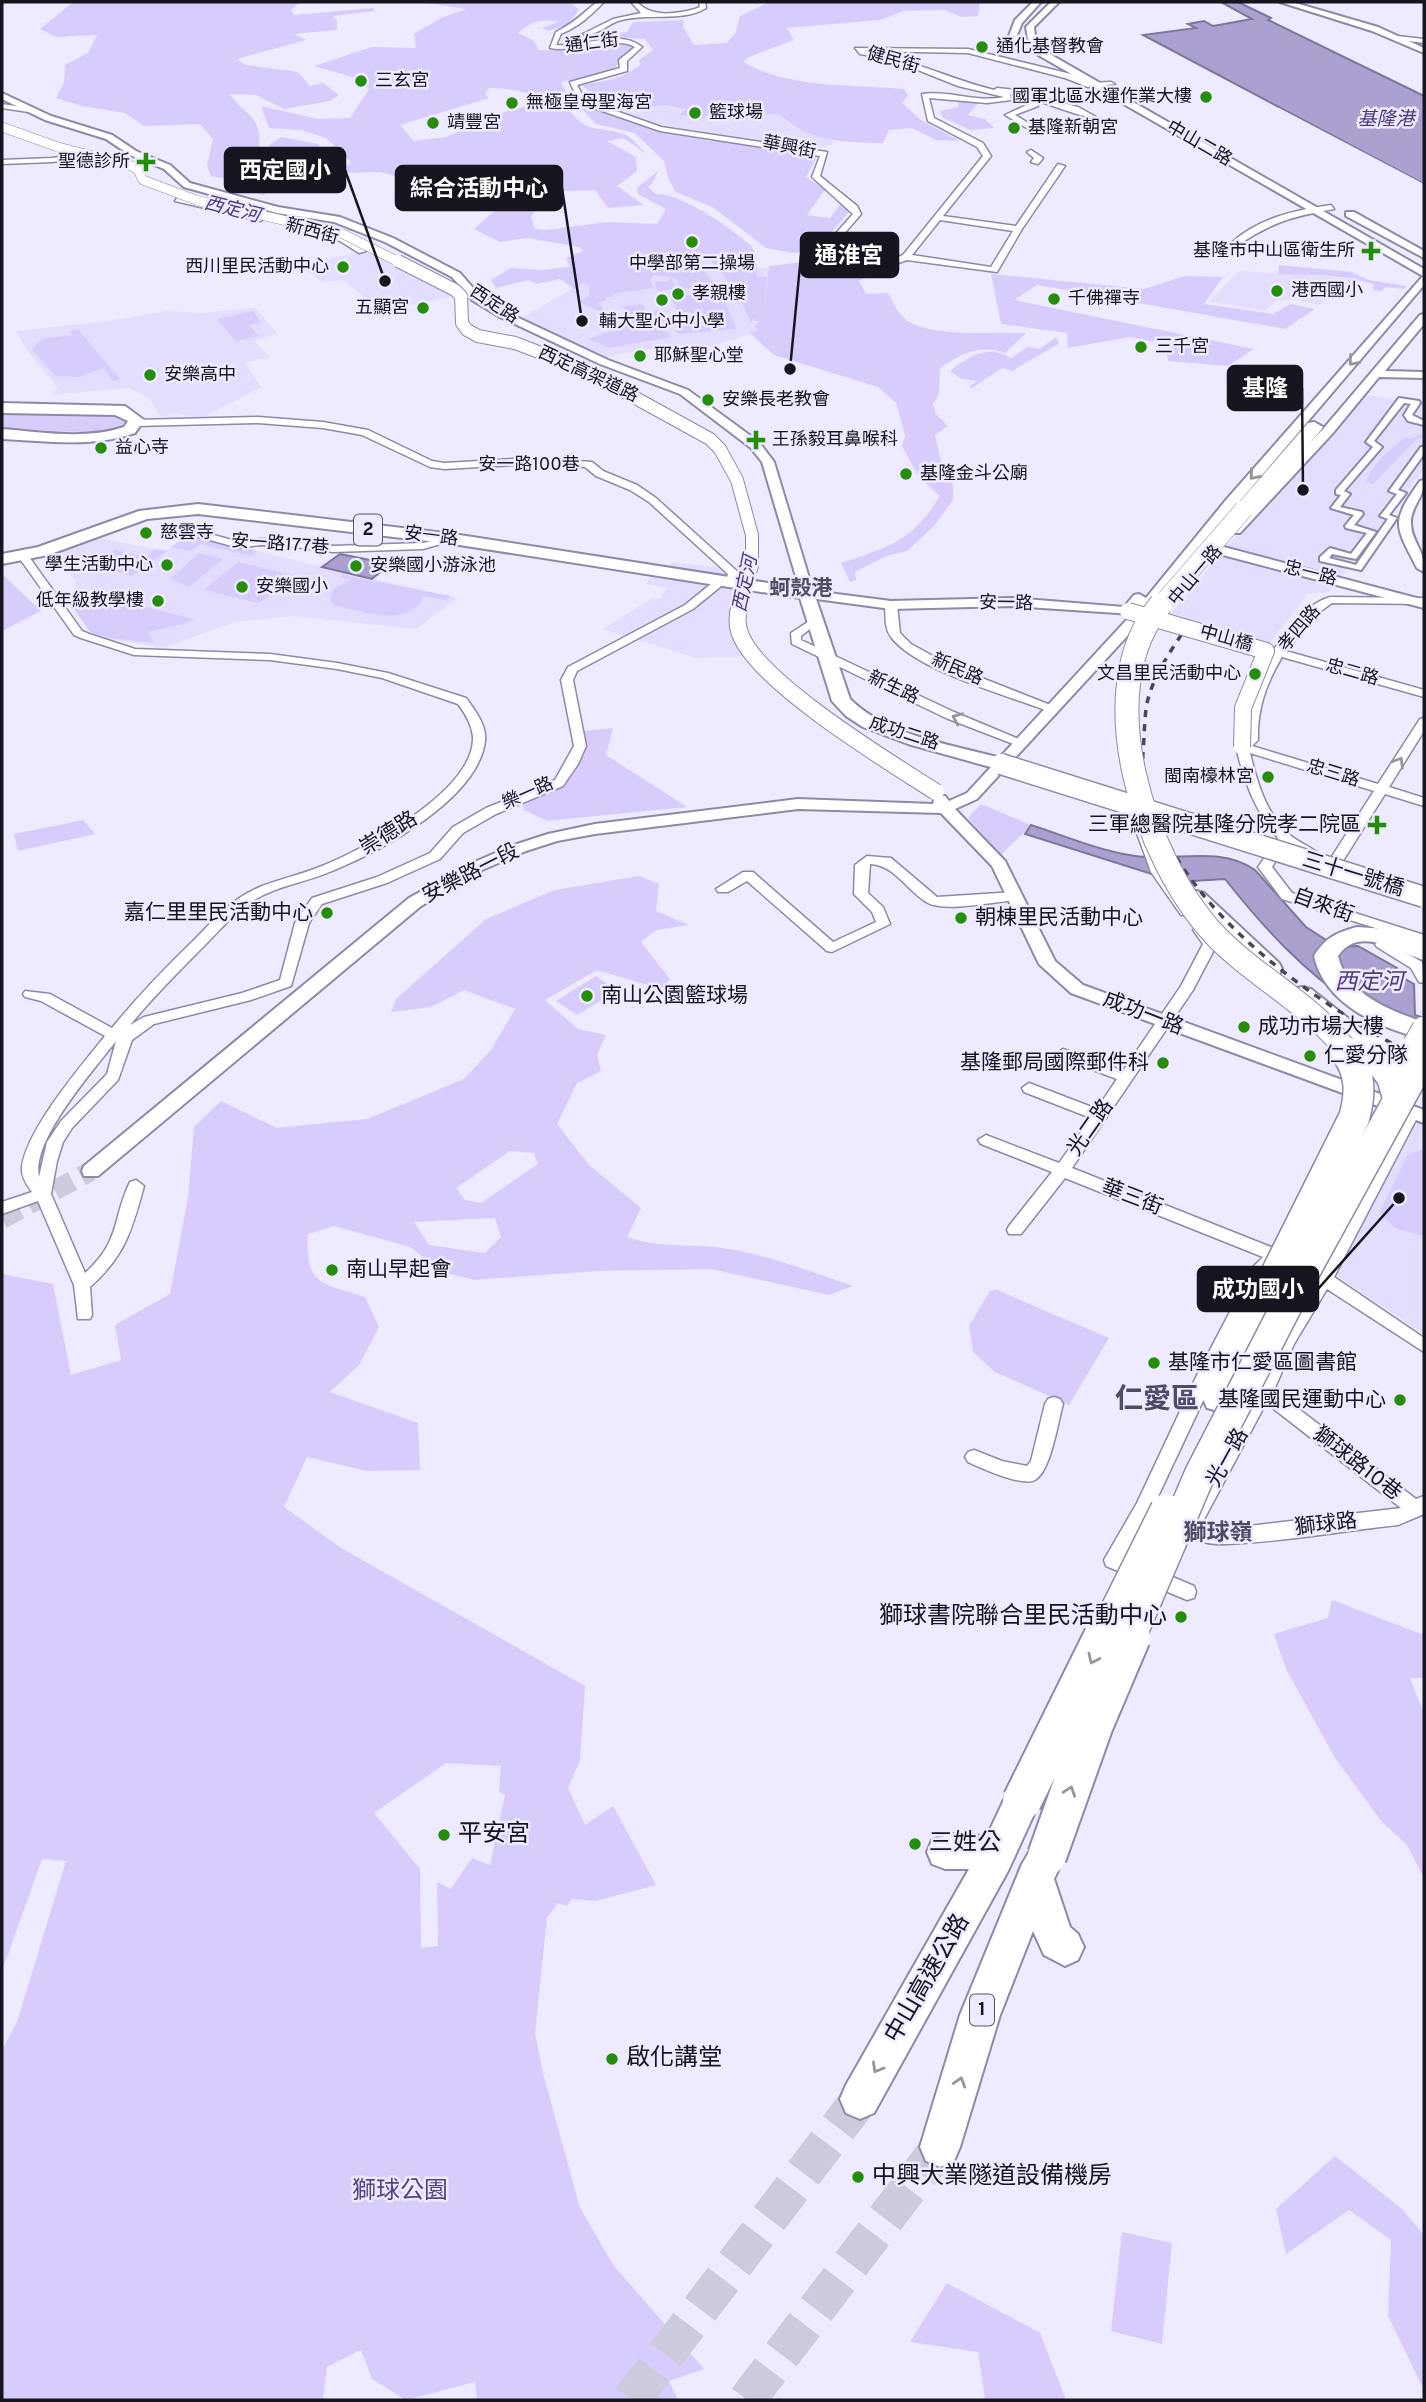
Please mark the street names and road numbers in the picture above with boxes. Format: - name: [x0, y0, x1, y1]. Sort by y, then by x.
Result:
- street label: 通仁街: [564, 29, 620, 59]
- street label: 健民街: [864, 43, 922, 79]
- street label: 中山二路: [1162, 116, 1236, 172]
- street label: 華興街: [760, 132, 818, 164]
- street label: 新西街: [283, 214, 341, 250]
- street label: 西定路: [465, 281, 523, 329]
- street label: 西定高架道路: [534, 342, 642, 408]
- street label: 安一路100巷: [478, 454, 580, 477]
- road number: 2: [354, 514, 382, 545]
- street label: 安一路: [403, 522, 459, 552]
- street label: 安一路177巷: [230, 530, 330, 560]
- street label: 中山一路: [1164, 541, 1228, 611]
- street label: 忠一路: [1281, 556, 1339, 592]
- street label: 安一路: [979, 592, 1033, 616]
- street label: 孝四路: [1274, 601, 1326, 657]
- street label: 中山橋: [1197, 621, 1255, 657]
- street label: 新民路: [928, 649, 986, 691]
- street label: 忠二路: [1323, 655, 1381, 691]
- street label: 新生路: [864, 666, 922, 710]
- street label: 成功二路: [866, 712, 942, 756]
- street label: 忠三路: [1304, 755, 1362, 793]
- street label: 樂一路: [499, 773, 557, 815]
- street label: 崇德路: [355, 806, 423, 862]
- street label: 安樂路一段: [418, 838, 524, 910]
- street label: 三十一號橋: [1299, 847, 1407, 903]
- street label: 自來街: [1289, 883, 1357, 929]
- street label: 成功一路: [1099, 986, 1187, 1042]
- street label: 光二路: [1062, 1094, 1120, 1162]
- street label: 華三街: [1098, 1174, 1166, 1222]
- street label: 獅球路10巷: [1307, 1421, 1407, 1507]
- street label: 光一路: [1201, 1424, 1255, 1492]
- street label: 獅球路: [1293, 1508, 1359, 1542]
- street label: 中山高速公路: [879, 1909, 977, 2049]
- road number: 1: [970, 1994, 994, 2026]

